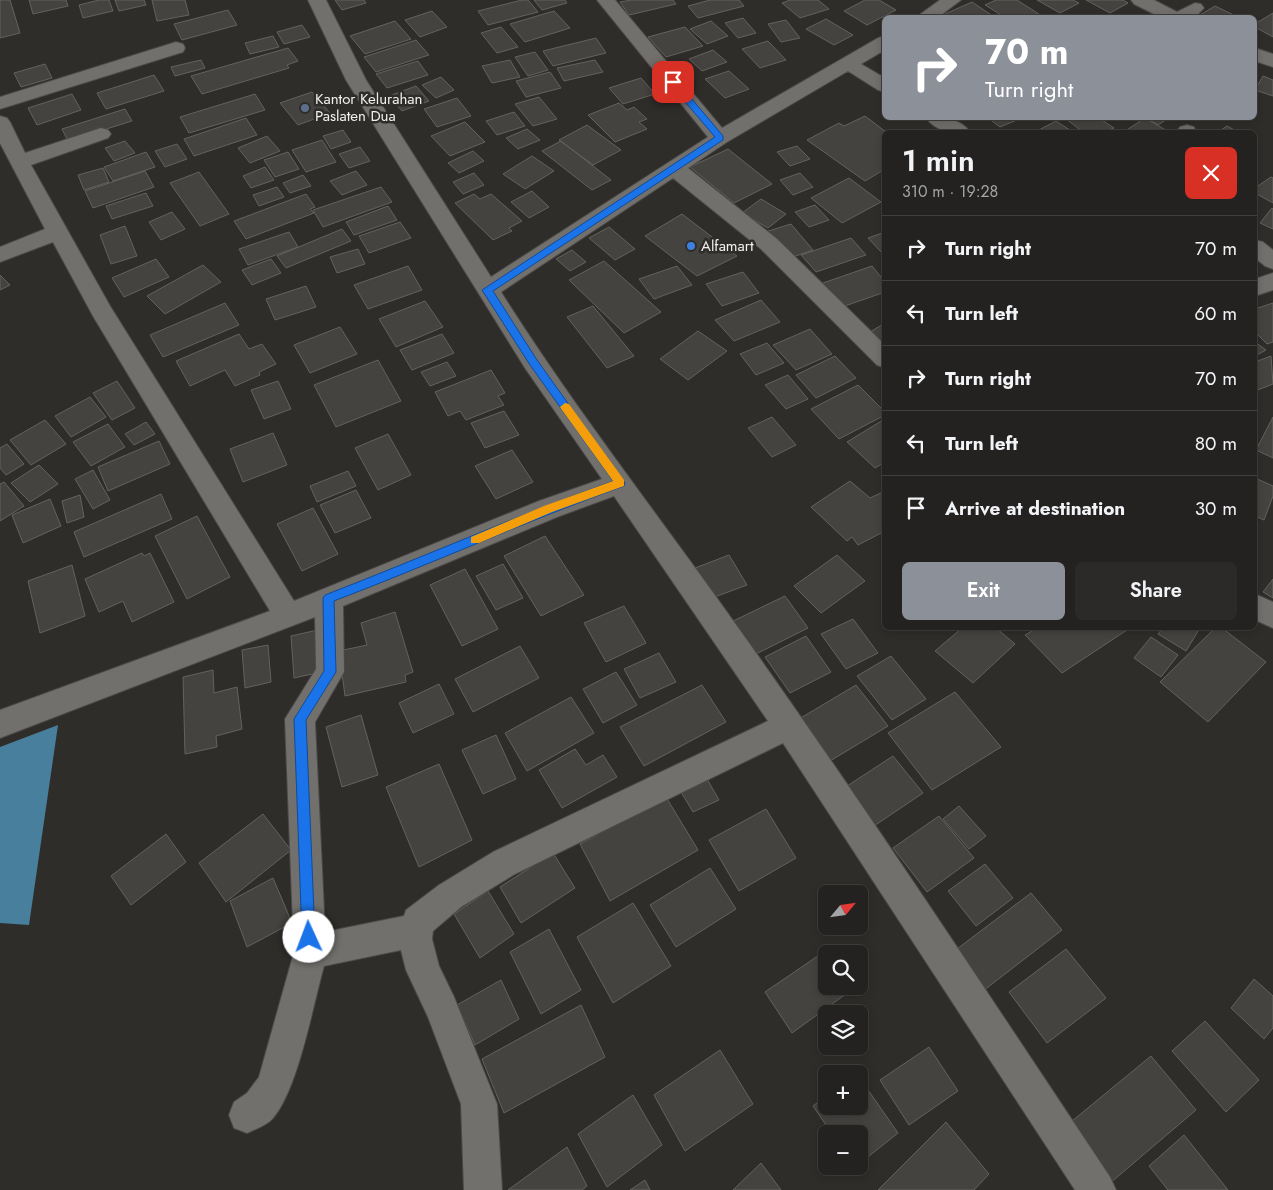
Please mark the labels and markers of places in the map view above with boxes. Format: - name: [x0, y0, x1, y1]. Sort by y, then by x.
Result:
- pin: [652, 61, 694, 103]
- place label: Kantor Kelurahan Paslaten Dua: [315, 88, 422, 127]
- marker: Kantor Kelurahan Paslaten Dua: [299, 102, 311, 114]
- place label: Alfamart: [701, 235, 754, 257]
- marker: Alfamart: [685, 240, 697, 252]

